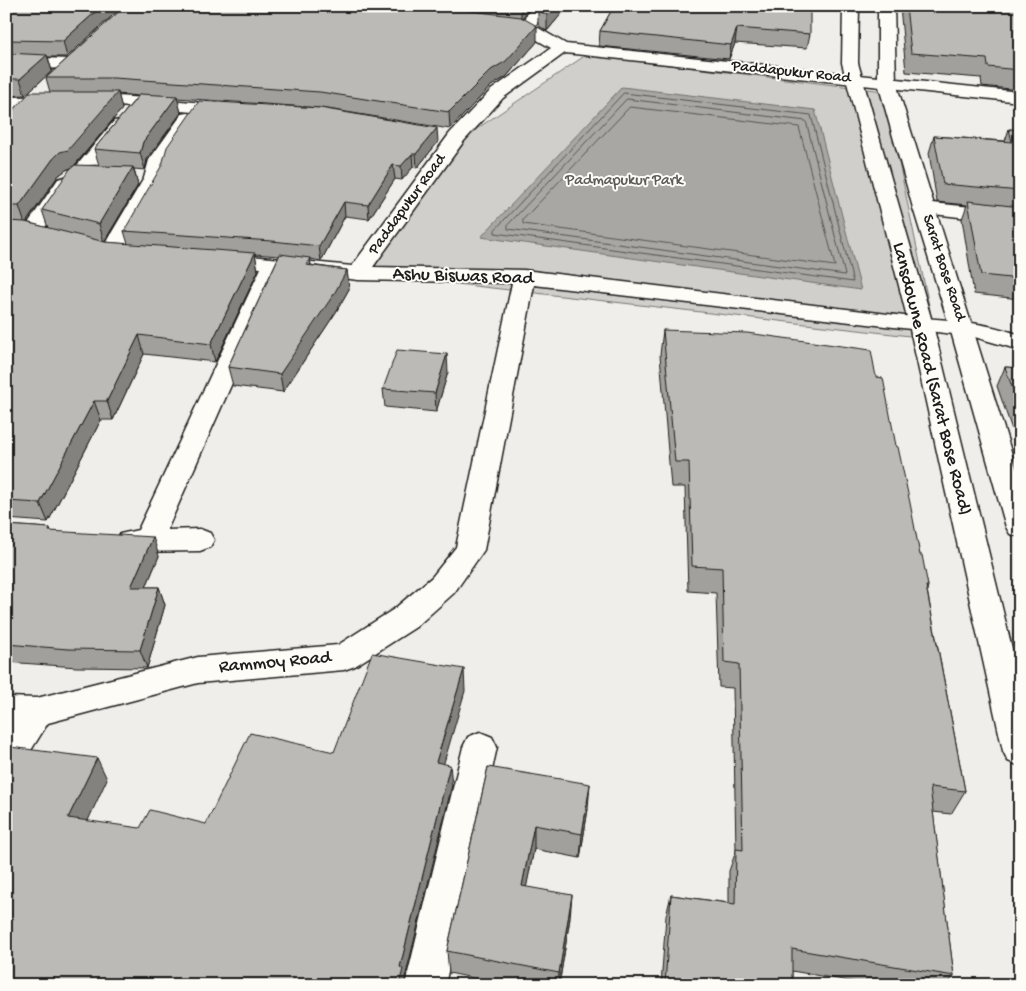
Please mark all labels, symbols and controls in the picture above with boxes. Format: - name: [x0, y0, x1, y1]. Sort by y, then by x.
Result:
- street label: Paddapukur Road: [729, 57, 853, 89]
- street label: Paddapukur Road: [365, 150, 452, 260]
- park label: Padmapukur Park: [564, 172, 685, 191]
- street label: Sarat Bose Road: [917, 212, 970, 325]
- street label: Lansdowne Road (Sarat Bose Road): [886, 240, 976, 518]
- street label: Ashu Biswas Road: [392, 263, 536, 291]
- street label: Rammoy Road: [218, 646, 334, 679]

